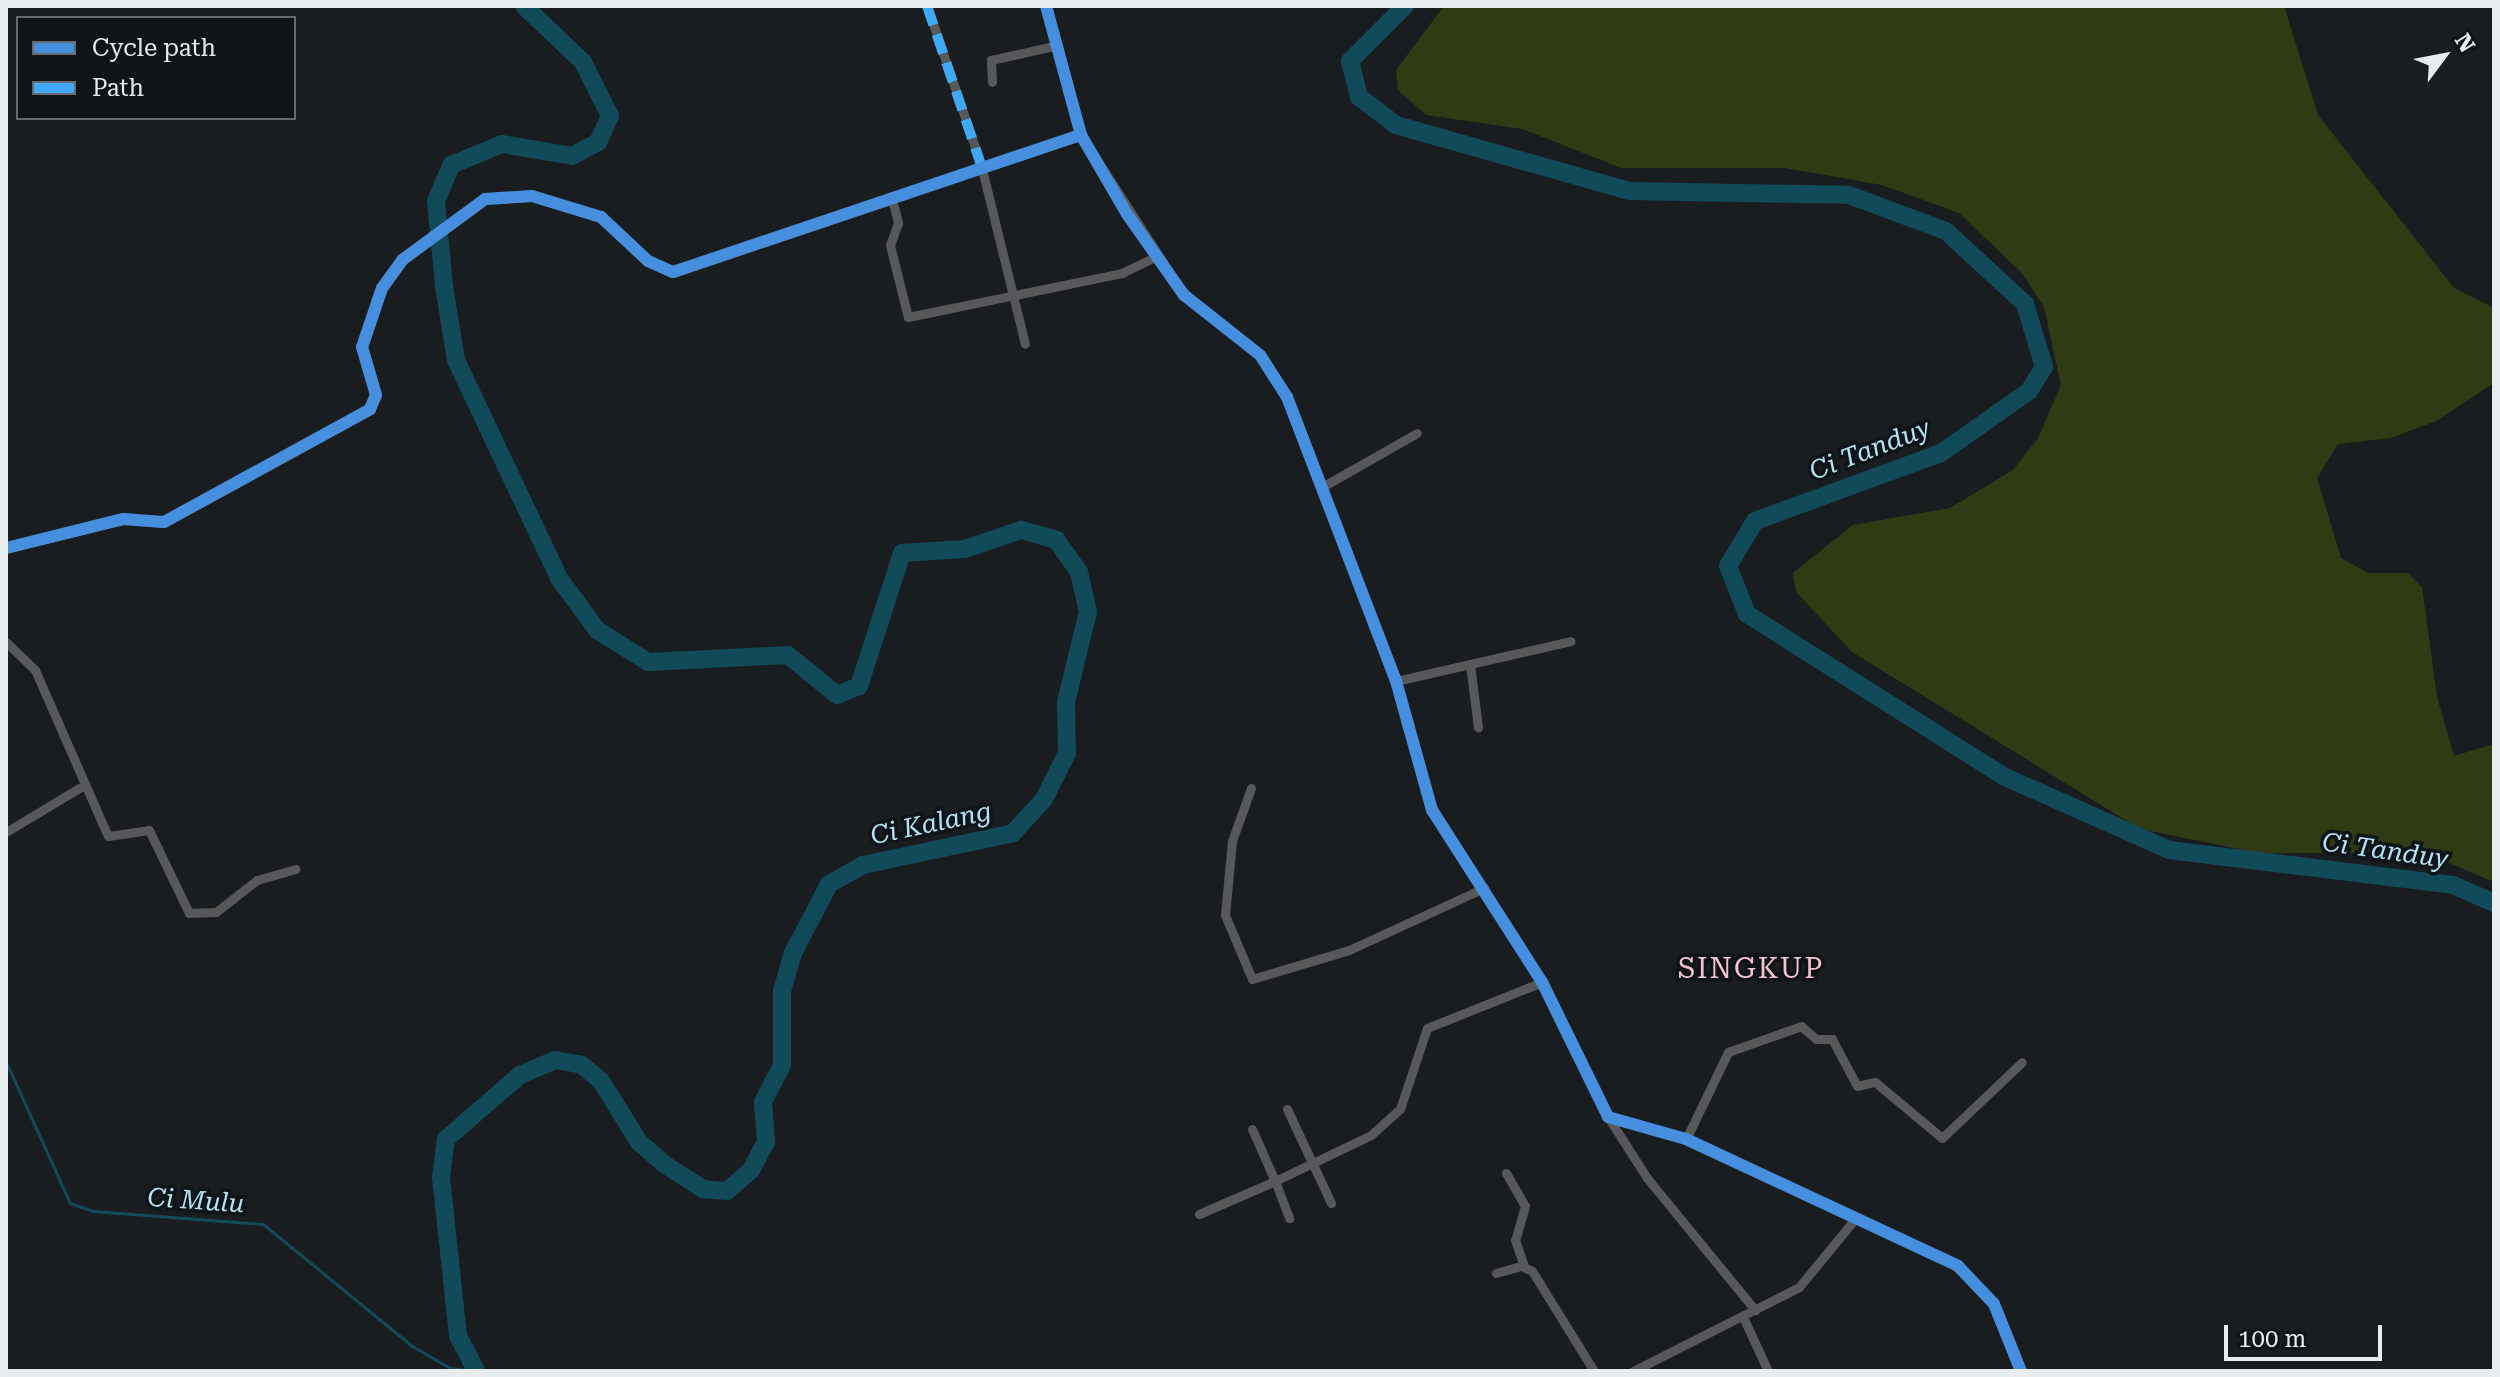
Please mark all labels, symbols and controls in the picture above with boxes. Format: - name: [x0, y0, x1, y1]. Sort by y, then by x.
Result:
- legend: [16, 16, 296, 120]
- north arrow: [2404, 16, 2484, 96]
- text: N: [2450, 29, 2480, 57]
- text: Cycle path: [92, 34, 216, 62]
- text: Path: [92, 74, 144, 102]
- water label: Ci Tanduy: [1805, 413, 1935, 487]
- water label: Ci Kalang: [868, 796, 994, 852]
- water label: Ci Tanduy: [2320, 827, 2450, 875]
- district label: SINGKUP: [1678, 952, 1824, 986]
- water label: Ci Mulu: [147, 1182, 245, 1220]
- scale bar: [2228, 1309, 2386, 1359]
- text: 100 m: [2238, 1325, 2306, 1353]

